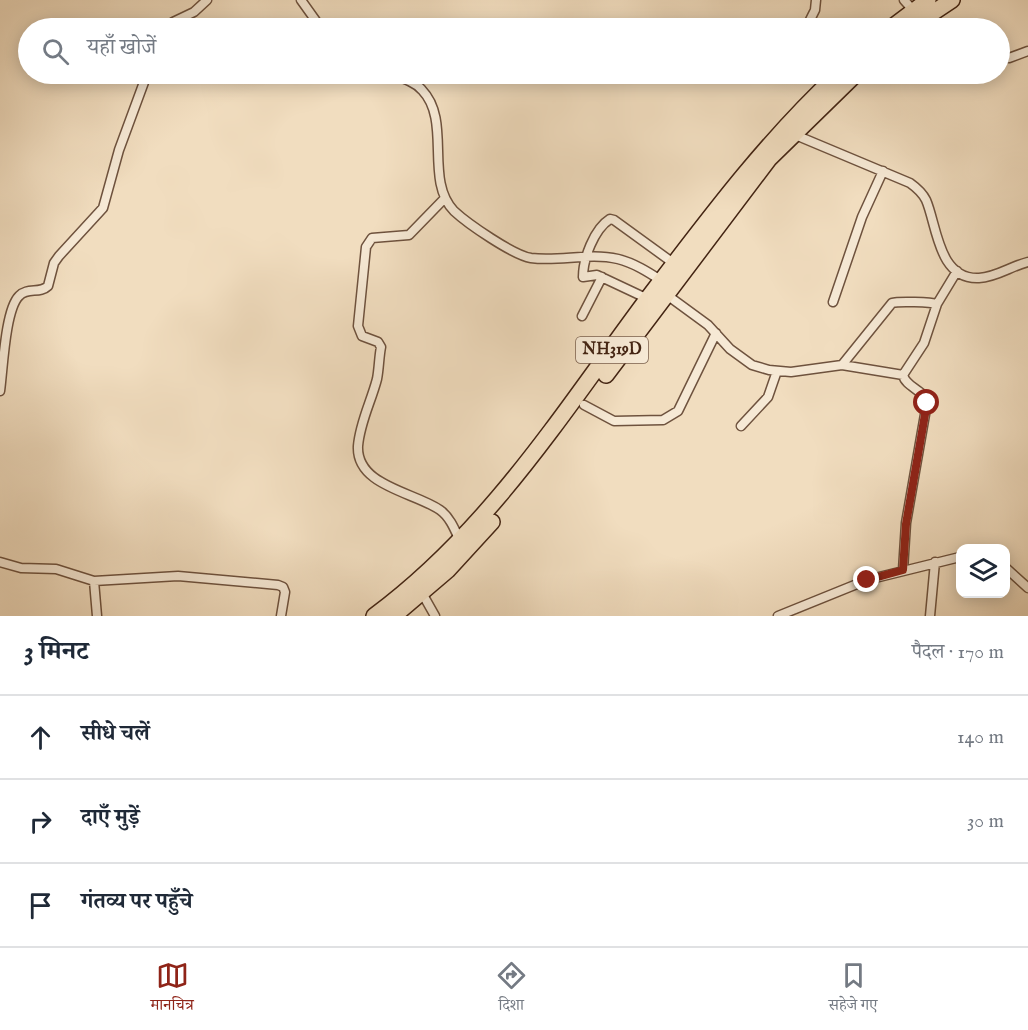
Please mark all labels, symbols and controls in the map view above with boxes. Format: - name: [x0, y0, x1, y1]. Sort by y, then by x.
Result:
- search box: [18, 18, 1010, 84]
- text: यहाँ खोजें: [87, 34, 156, 62]
- icon: search: [39, 35, 72, 68]
- road number: NH319D: [576, 337, 648, 363]
- route start: [913, 389, 939, 415]
- map controls: [956, 544, 1010, 598]
- button: layers: [956, 544, 1010, 598]
- route end: [853, 566, 879, 592]
- text: 3 मिनट: [24, 635, 89, 668]
- text: पैदल · 170 m: [912, 640, 1004, 665]
- text: सीधे चलें: [81, 720, 150, 748]
- icon: ahead: [24, 721, 57, 754]
- text: 140 m: [957, 725, 1004, 750]
- text: दाएँ मुड़ें: [81, 804, 140, 832]
- icon: right: [24, 805, 57, 838]
- text: 30 m: [967, 809, 1004, 834]
- text: गंतव्य पर पहुँचे: [81, 888, 192, 916]
- icon: arrive: [24, 889, 57, 922]
- tab: मानचित्र: [150, 959, 194, 1020]
- tab: दिशा: [495, 959, 528, 1020]
- tab: सहेजे गए: [829, 959, 878, 1020]

